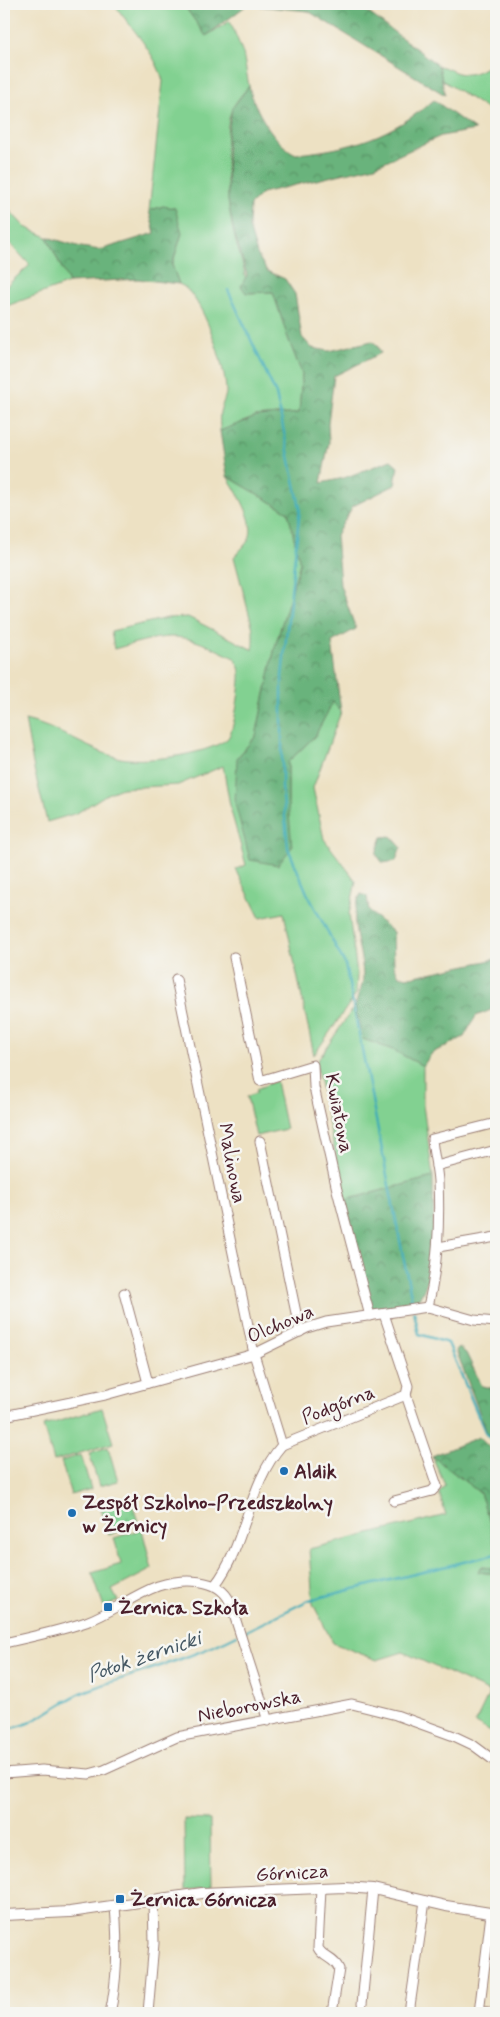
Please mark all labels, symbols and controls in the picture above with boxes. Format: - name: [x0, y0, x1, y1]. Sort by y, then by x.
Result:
- street label: Kwiatowa: [318, 1071, 359, 1156]
- street label: Malinowa: [211, 1121, 253, 1206]
- street label: Olchowa: [243, 1298, 318, 1351]
- street label: Podgórna: [298, 1379, 379, 1433]
- place label: Aldik: [294, 1459, 337, 1486]
- marker: Aldik: [278, 1465, 290, 1477]
- place label: Zespół Szkolno-Przedszkolny w Żernicy: [82, 1490, 333, 1540]
- marker: Zespół Szkolno-Przedszkolny w Żernicy: [66, 1507, 78, 1519]
- place label: Żernica Szkoła: [118, 1595, 249, 1622]
- marker: Żernica Szkoła: [102, 1601, 114, 1613]
- water label: Potok żernicki: [84, 1623, 208, 1689]
- street label: Nieborowska: [195, 1683, 304, 1730]
- street label: Górnicza: [255, 1858, 329, 1889]
- place label: Żernica Górnicza: [130, 1887, 277, 1914]
- marker: Żernica Górnicza: [114, 1893, 126, 1905]

